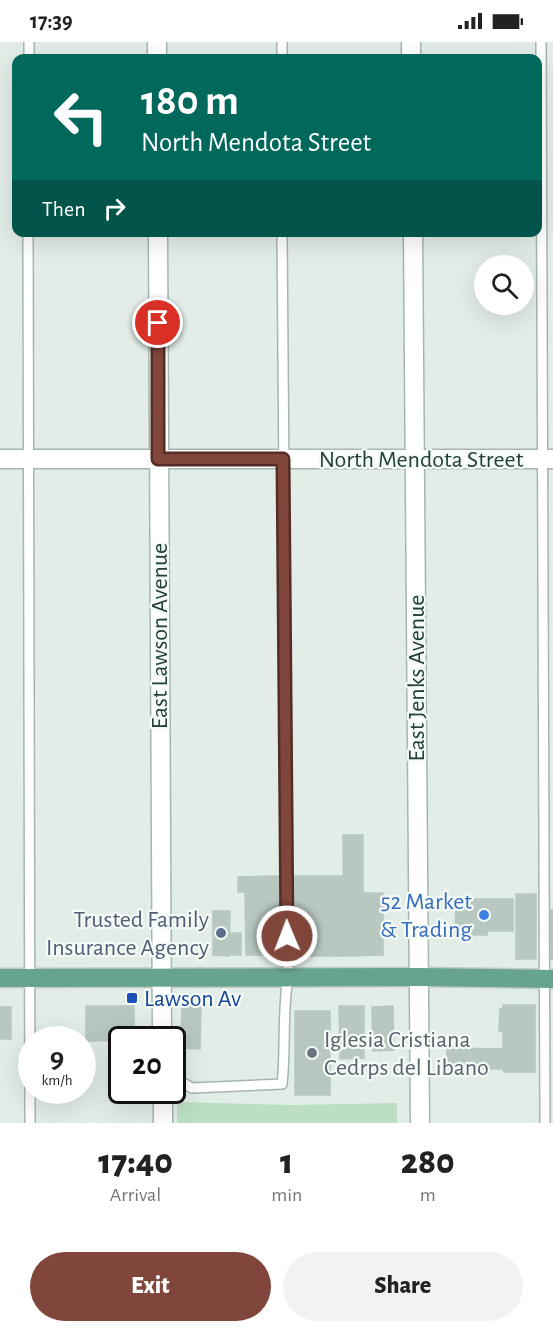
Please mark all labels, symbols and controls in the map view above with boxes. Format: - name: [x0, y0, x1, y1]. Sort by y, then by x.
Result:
- text: 17:39: [30, 10, 73, 32]
- icon: left: [42, 78, 120, 156]
- text: 180 m: [141, 80, 239, 122]
- text: North Mendota Street: [141, 129, 371, 156]
- icon: right: [98, 192, 131, 225]
- text: Then: [42, 198, 86, 220]
- map controls: [474, 255, 534, 315]
- button: search: [474, 255, 534, 315]
- pin: [132, 297, 183, 348]
- icon: arrive: [141, 306, 174, 339]
- street label: North Mendota Street: [319, 448, 524, 472]
- street label: East Lawson Avenue: [148, 543, 172, 729]
- street label: East Jenks Avenue: [405, 595, 429, 761]
- place label: 52 Market & Trading: [380, 890, 472, 942]
- position arrow: [255, 904, 319, 968]
- place label: Trusted Family Insurance Agency: [46, 908, 209, 960]
- marker: 52 Market & Trading: [477, 908, 491, 922]
- marker: Trusted Family Insurance Agency: [214, 926, 228, 940]
- place label: Lawson Av: [144, 987, 241, 1011]
- marker: Lawson Av: [125, 991, 139, 1005]
- speed limit sign: 20: [108, 1026, 186, 1104]
- place label: Iglesia Cristiana Cedrps del Libano: [324, 1028, 489, 1080]
- text: 9: [50, 1043, 64, 1073]
- marker: Iglesia Cristiana Cedrps del Libano: [305, 1046, 319, 1060]
- text: km/h: [42, 1073, 72, 1088]
- text: 17:40: [98, 1144, 173, 1180]
- text: 1: [280, 1144, 293, 1180]
- text: 280: [401, 1144, 455, 1180]
- text: Arrival: [110, 1185, 161, 1205]
- text: min: [271, 1185, 302, 1205]
- text: m: [420, 1185, 436, 1205]
- button: Exit: [30, 1252, 271, 1321]
- button: Share: [283, 1252, 523, 1321]

